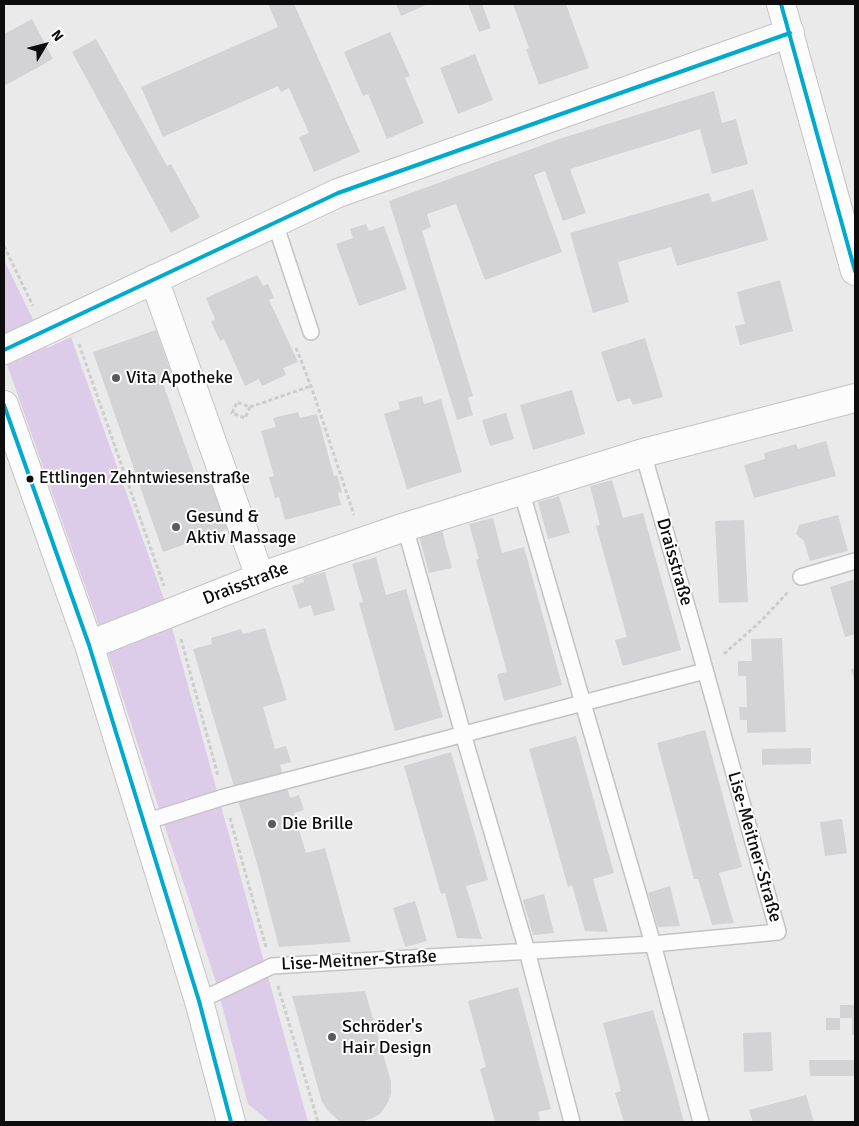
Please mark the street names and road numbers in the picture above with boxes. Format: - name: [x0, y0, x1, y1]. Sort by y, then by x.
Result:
- street label: Draisstraße: [651, 516, 697, 608]
- street label: Draisstraße: [200, 558, 292, 610]
- street label: Lise-Meitner-Straße: [722, 769, 786, 925]
- street label: Lise-Meitner-Straße: [281, 946, 437, 976]

